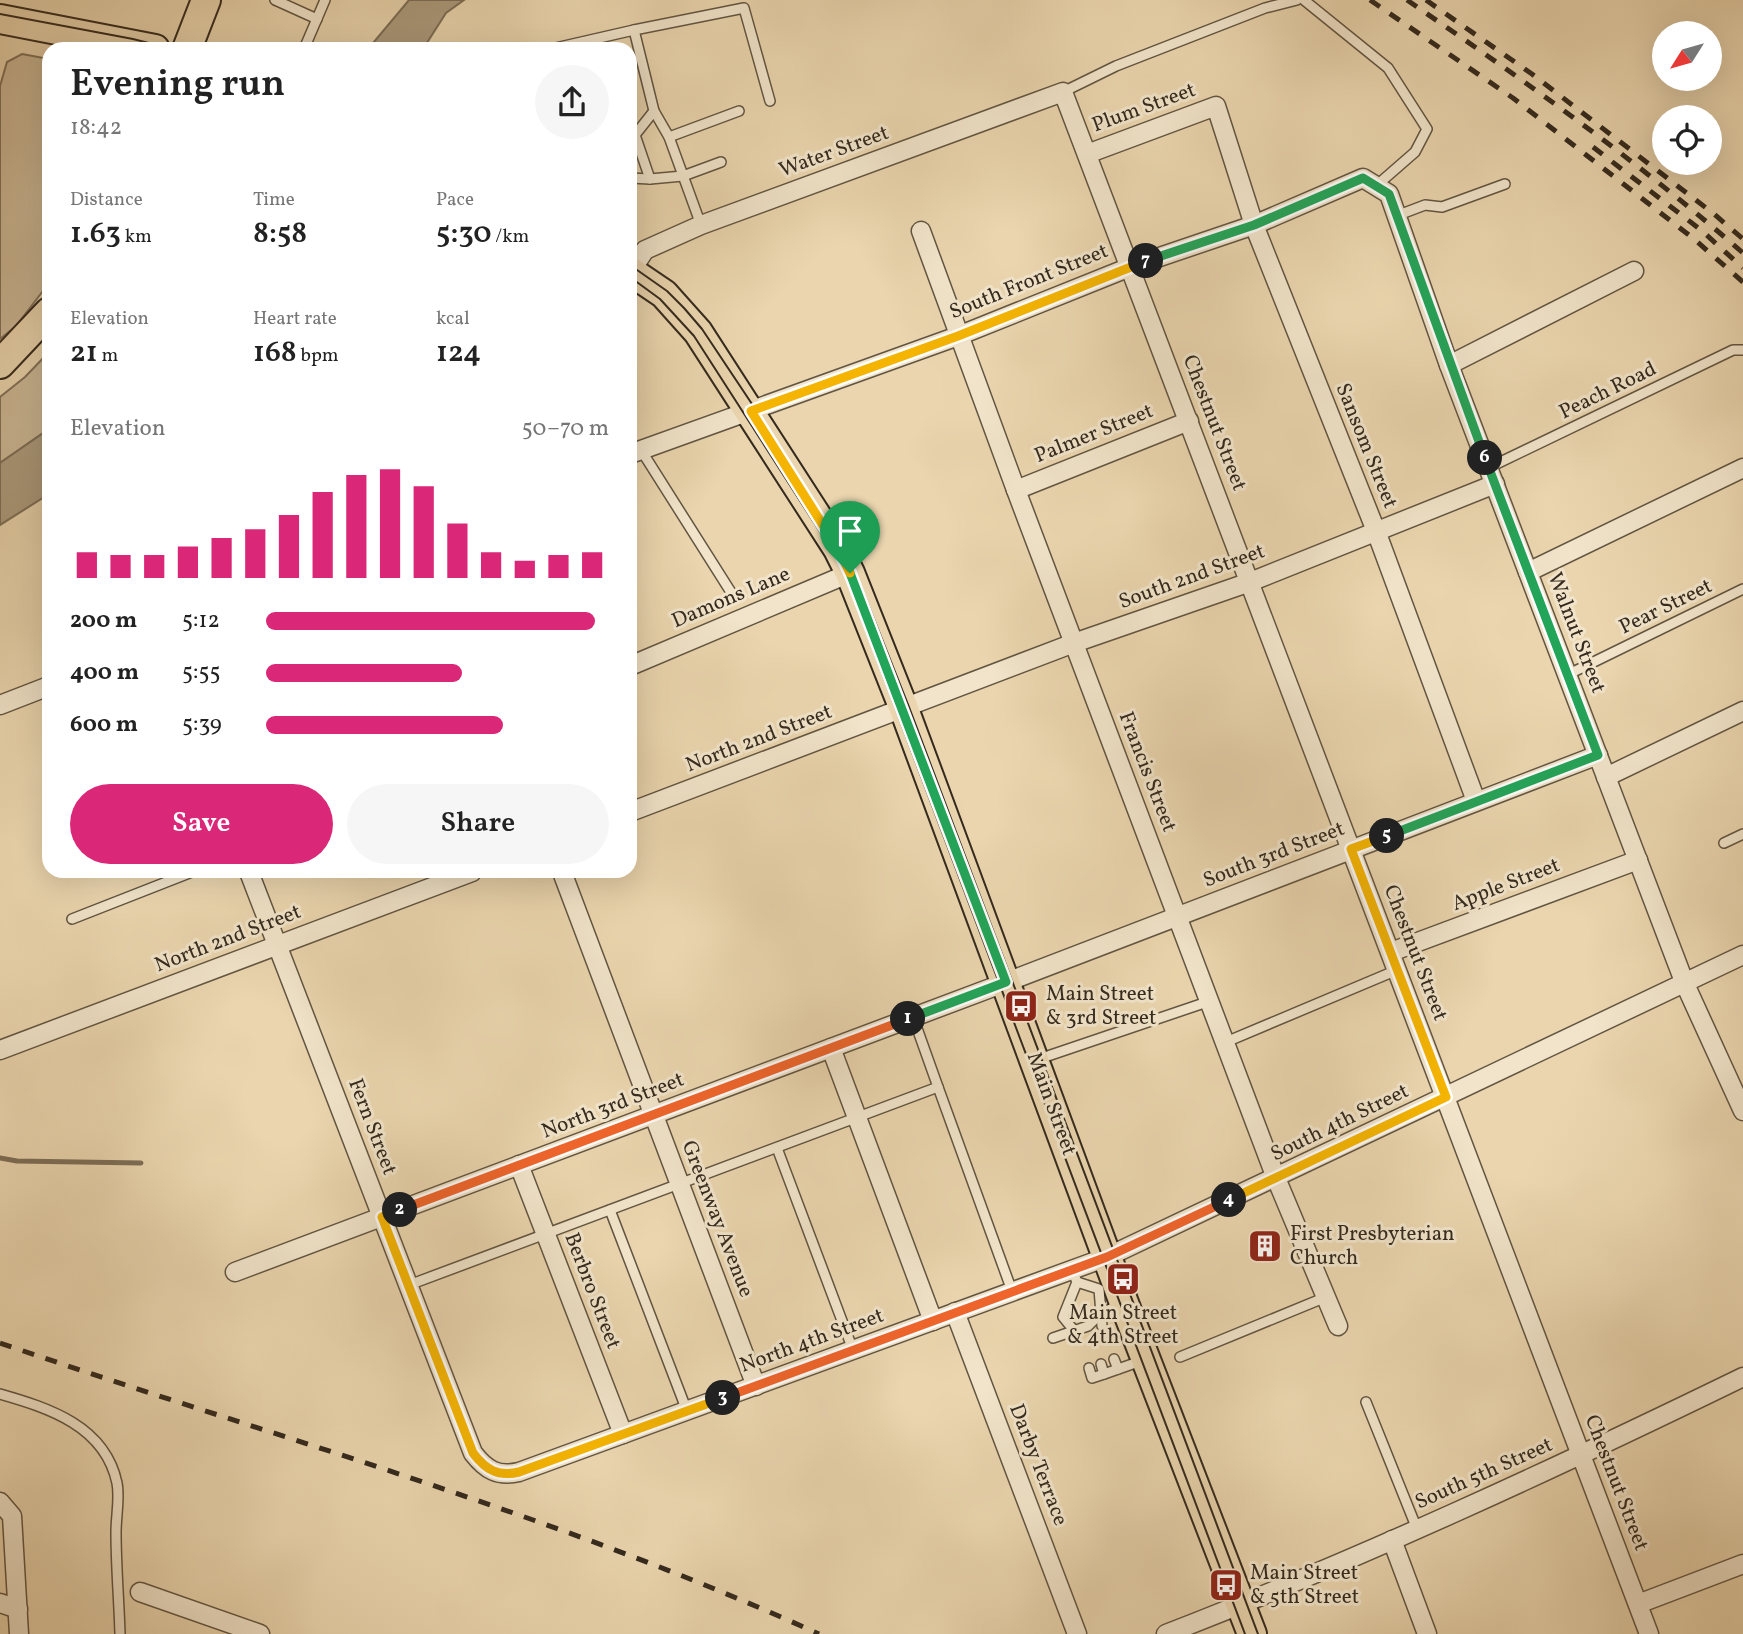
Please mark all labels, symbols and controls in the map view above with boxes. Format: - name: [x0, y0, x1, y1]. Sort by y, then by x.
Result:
- north arrow: [1652, 21, 1722, 91]
- map controls: [1652, 21, 1722, 175]
- text: Evening run: [70, 59, 285, 112]
- button: share: [535, 65, 609, 139]
- street label: Plum Street: [1088, 76, 1200, 140]
- button: locate: [1652, 105, 1722, 175]
- text: 18:42: [70, 112, 122, 144]
- street label: Water Street: [775, 119, 893, 185]
- text: Distance: [70, 187, 143, 213]
- text: Time: [253, 187, 295, 213]
- text: Pace: [436, 187, 474, 213]
- text: 1.63: [70, 213, 121, 255]
- text: 8:58: [253, 213, 307, 255]
- text: 5:30: [436, 213, 492, 255]
- text: km: [121, 224, 152, 250]
- text: /km: [492, 224, 529, 250]
- street label: South Front Street: [945, 237, 1113, 327]
- pin: 7: [1128, 244, 1164, 278]
- text: 7: [1141, 247, 1150, 273]
- text: Elevation: [70, 306, 149, 332]
- text: Heart rate: [253, 306, 337, 332]
- text: kcal: [436, 306, 470, 332]
- text: 21: [70, 332, 98, 374]
- text: 168: [253, 332, 297, 374]
- text: 124: [436, 332, 481, 374]
- text: m: [98, 343, 118, 369]
- text: bpm: [297, 343, 339, 369]
- street label: Chestnut Street: [1175, 351, 1253, 495]
- street label: Peach Road: [1554, 355, 1662, 427]
- street label: Sansom Street: [1328, 379, 1404, 513]
- street label: Palmer Street: [1030, 397, 1158, 471]
- text: Elevation: [70, 413, 166, 445]
- text: 50–70 m: [522, 413, 609, 445]
- pin: 6: [1468, 440, 1502, 476]
- text: 6: [1479, 444, 1490, 470]
- pin: [820, 501, 880, 573]
- icon: arrive: [831, 512, 869, 550]
- street label: South 2nd Street: [1115, 537, 1269, 617]
- street label: Damons Lane: [667, 560, 795, 636]
- street label: Walnut Street: [1540, 568, 1612, 698]
- street label: Pear Street: [1615, 572, 1717, 642]
- text: 200 m: [70, 605, 137, 637]
- text: 5:12: [182, 605, 220, 637]
- text: 400 m: [70, 657, 139, 689]
- text: 5:55: [182, 657, 221, 689]
- street label: North 2nd Street: [682, 698, 836, 780]
- street label: Francis Street: [1111, 708, 1183, 836]
- text: 600 m: [70, 709, 138, 741]
- text: 5:39: [182, 709, 222, 741]
- button: Save: [70, 784, 333, 864]
- button: Share: [347, 784, 609, 864]
- street label: South 3rd Street: [1199, 815, 1349, 895]
- pin: 5: [1370, 818, 1404, 854]
- text: 5: [1382, 822, 1391, 848]
- street label: Apple Street: [1448, 851, 1564, 919]
- street label: Chestnut Street: [1376, 881, 1454, 1025]
- street label: North 2nd Street: [151, 898, 305, 980]
- place label: Main Street & 3rd Street: [1046, 980, 1156, 1033]
- bus stop icon: Main Street & 3rd Street: [1002, 987, 1040, 1025]
- pin: 1: [890, 1002, 926, 1036]
- text: 1: [904, 1005, 911, 1031]
- street label: Main Street: [1019, 1048, 1083, 1160]
- street label: North 3rd Street: [538, 1066, 688, 1146]
- street label: Fern Street: [340, 1075, 404, 1179]
- street label: South 4th Street: [1266, 1077, 1414, 1169]
- street label: Greenway Avenue: [674, 1137, 760, 1301]
- pin: 4: [1212, 1182, 1246, 1218]
- text: 4: [1223, 1186, 1234, 1212]
- pin: 2: [382, 1192, 418, 1228]
- text: 2: [395, 1196, 404, 1222]
- place label: First Presbyterian Church: [1290, 1220, 1455, 1273]
- building icon: First Presbyterian Church: [1246, 1227, 1284, 1265]
- street label: Berbro Street: [557, 1229, 627, 1353]
- bus stop icon: Main Street & 4th Street: [1104, 1260, 1142, 1298]
- place label: Main Street & 4th Street: [1067, 1299, 1179, 1352]
- street label: North 4th Street: [736, 1301, 888, 1381]
- pin: 3: [706, 1380, 740, 1416]
- text: 3: [718, 1384, 727, 1410]
- street label: Darby Terrace: [1001, 1400, 1075, 1530]
- street label: Chestnut Street: [1577, 1411, 1655, 1555]
- street label: South 5th Street: [1411, 1431, 1557, 1517]
- place label: Main Street & 5th Street: [1250, 1559, 1359, 1612]
- bus stop icon: Main Street & 5th Street: [1207, 1566, 1245, 1604]

